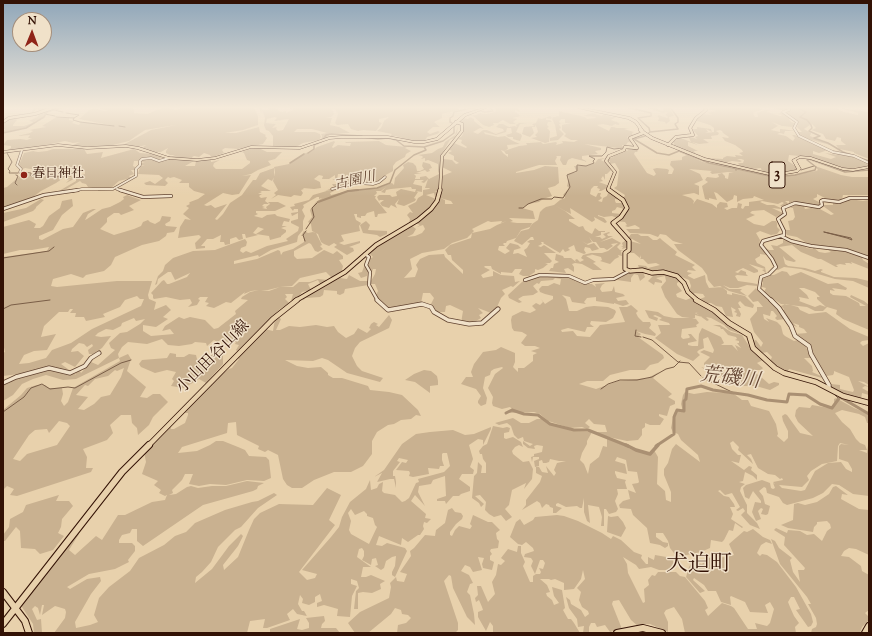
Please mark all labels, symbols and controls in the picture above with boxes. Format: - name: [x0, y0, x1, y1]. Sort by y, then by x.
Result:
- north arrow: [12, 12, 52, 52]
- text: N: [28, 13, 37, 29]
- road number: 3: [769, 162, 785, 188]
- place label: 春日神社: [32, 167, 84, 183]
- water label: 古園川: [333, 169, 377, 195]
- marker: 春日神社: [19, 170, 29, 180]
- street label: 小山田谷山線: [173, 317, 255, 399]
- water label: 荒磯川: [699, 364, 761, 396]
- district label: 犬迫町: [666, 553, 732, 579]

